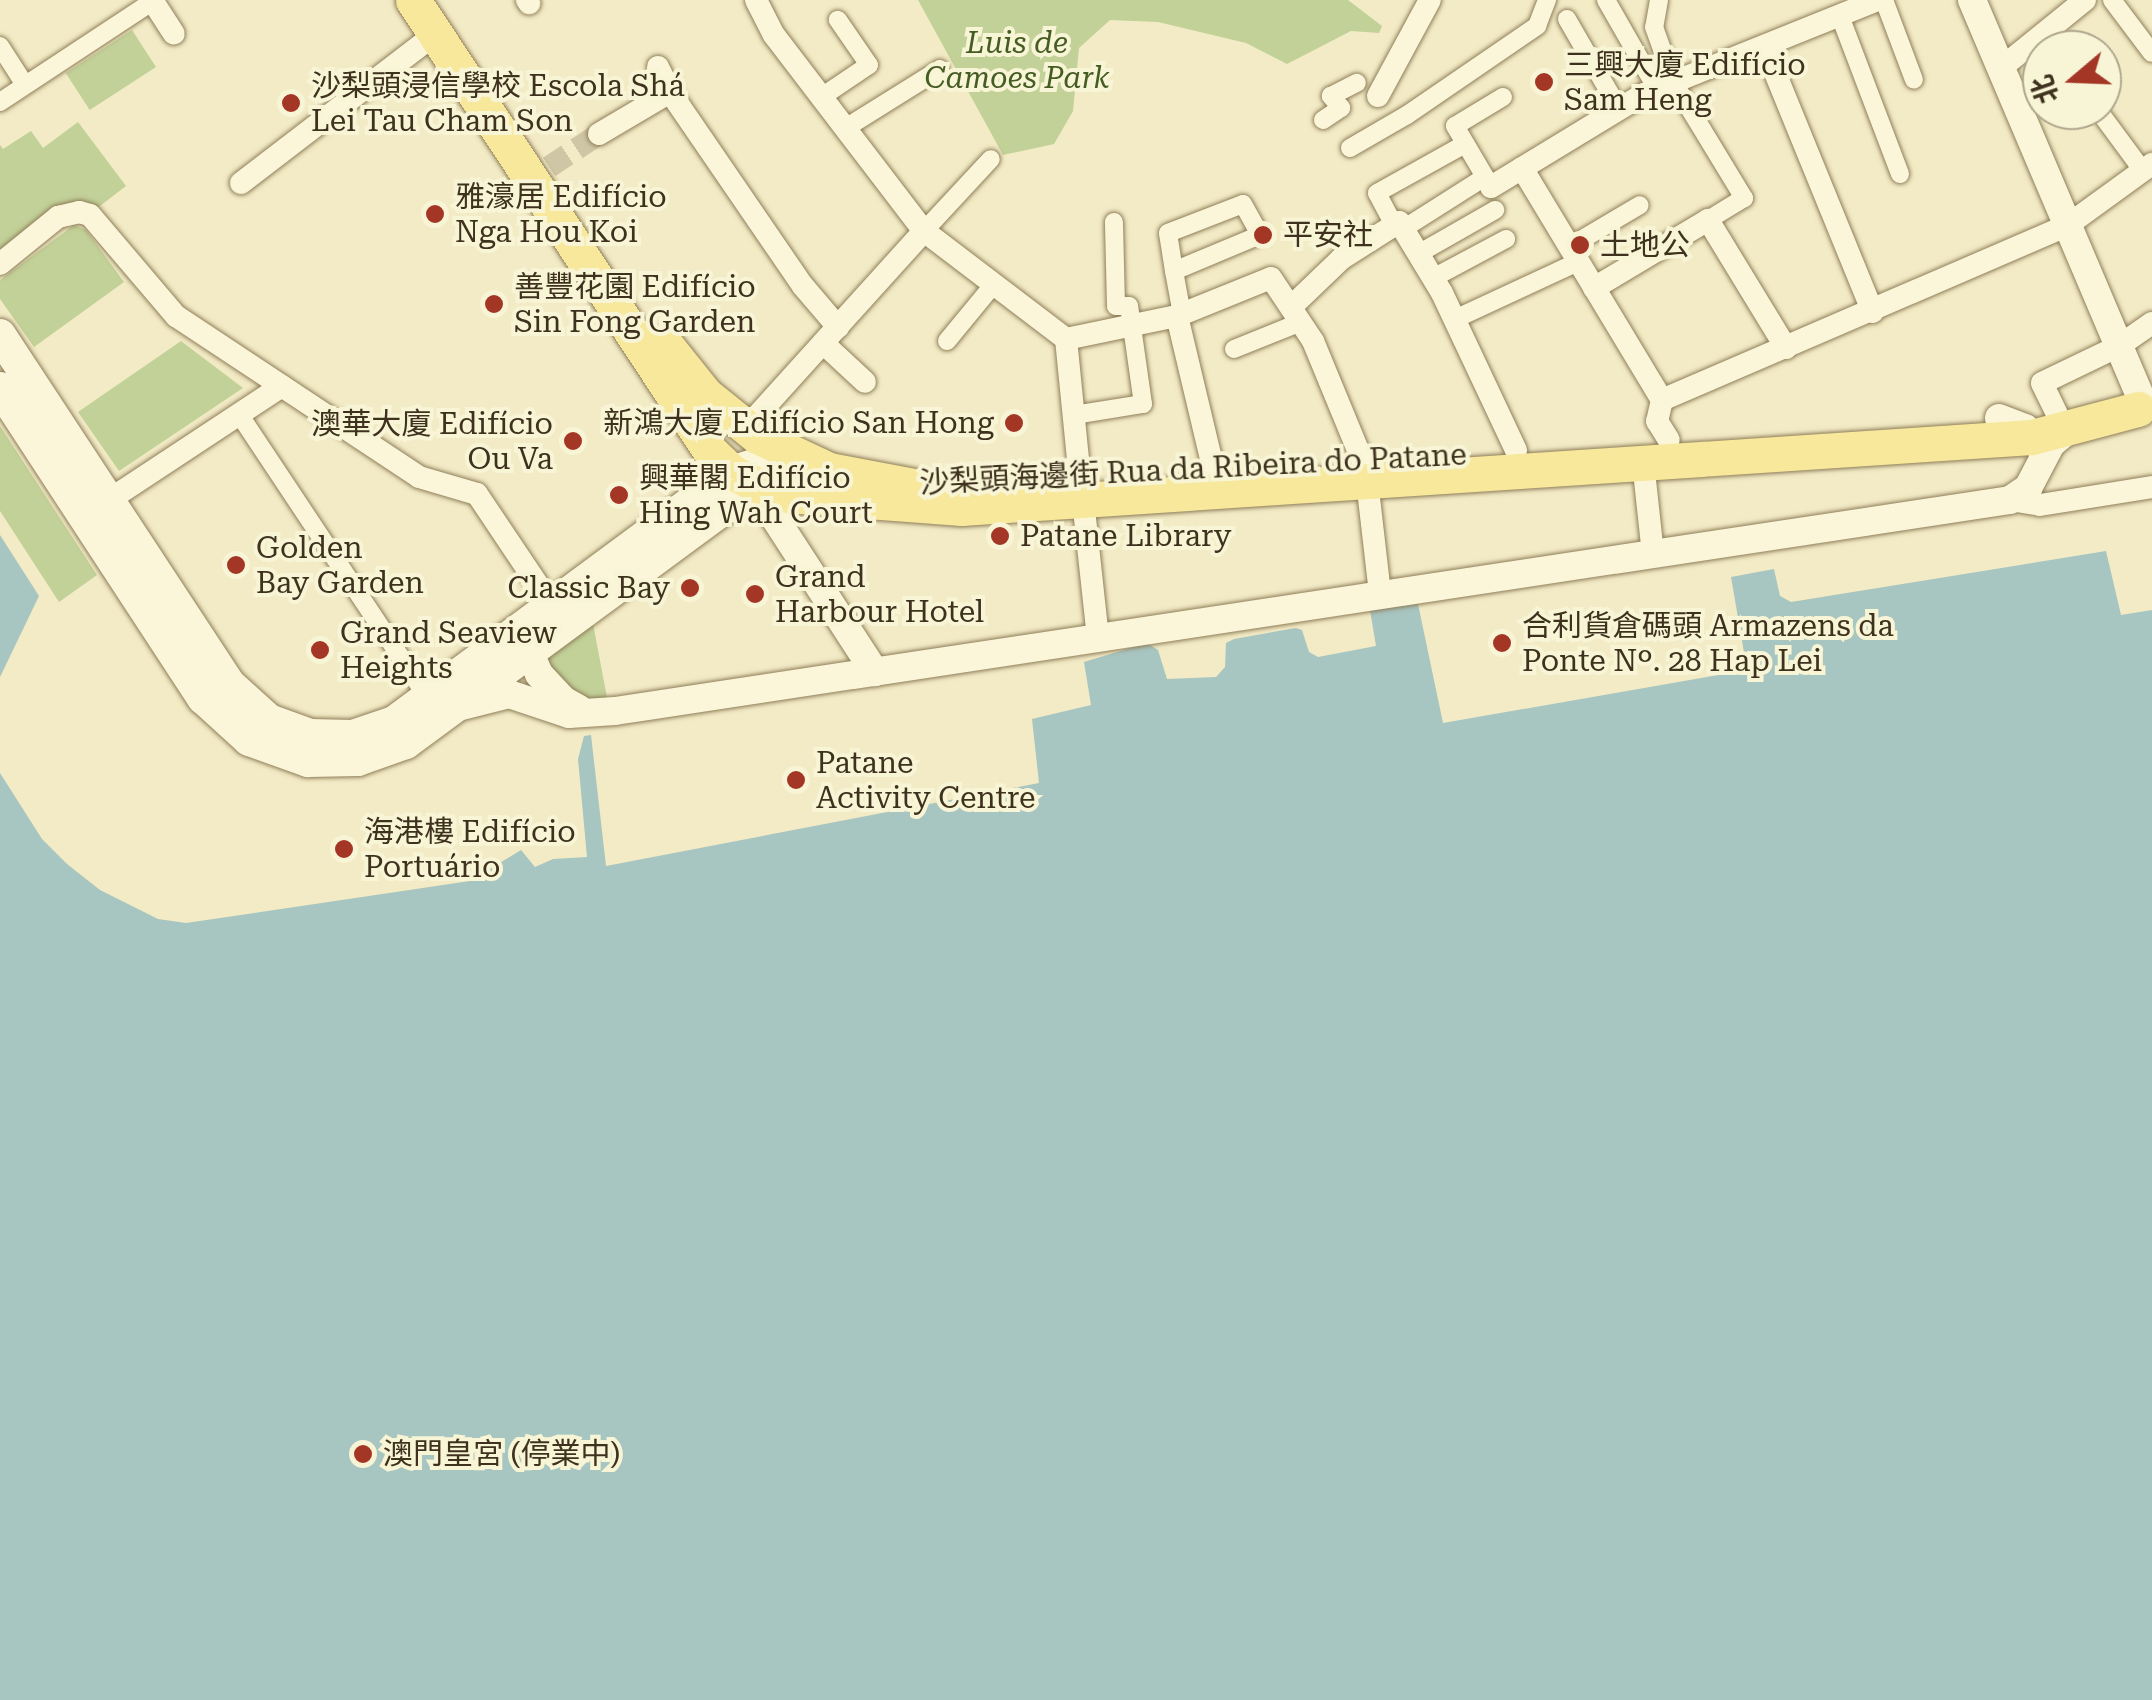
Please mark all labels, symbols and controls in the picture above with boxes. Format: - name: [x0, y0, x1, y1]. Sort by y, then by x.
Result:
- park label: Luis de Camoes Park: [924, 25, 1110, 96]
- north arrow: [2022, 30, 2122, 130]
- place label: 三興大廈 Edifício Sam Heng: [1564, 47, 1806, 118]
- place label: 沙梨頭浸信學校 Escola Shá Lei Tau Cham Son: [311, 68, 685, 138]
- marker: 三興大廈 Edifício Sam Heng: [1533, 71, 1555, 93]
- text: 北: [2025, 71, 2065, 108]
- marker: 沙梨頭浸信學校 Escola Shá Lei Tau Cham Son: [280, 92, 302, 114]
- place label: 雅濠居 Edifício Nga Hou Koi: [455, 179, 667, 250]
- marker: 雅濠居 Edifício Nga Hou Koi: [424, 203, 446, 225]
- place label: 平安社: [1283, 217, 1373, 253]
- marker: 平安社: [1252, 224, 1274, 246]
- place label: 土地公: [1600, 227, 1690, 263]
- marker: 土地公: [1569, 234, 1591, 256]
- place label: 善豐花園 Edifício Sin Fong Garden: [514, 269, 756, 340]
- marker: 善豐花園 Edifício Sin Fong Garden: [483, 293, 505, 315]
- place label: 新鴻大廈 Edifício San Hong: [603, 405, 994, 441]
- place label: 澳華大廈 Edifício Ou Va: [311, 406, 553, 476]
- marker: 新鴻大廈 Edifício San Hong: [1003, 412, 1025, 434]
- marker: 澳華大廈 Edifício Ou Va: [562, 430, 584, 452]
- street label: 沙梨頭海邊街 Rua da Ribeira do Patane: [918, 437, 1468, 501]
- place label: 興華閣 Edifício Hing Wah Court: [639, 460, 873, 530]
- marker: 興華閣 Edifício Hing Wah Court: [608, 484, 630, 506]
- place label: Patane Library: [1020, 518, 1232, 554]
- marker: Patane Library: [989, 525, 1011, 547]
- place label: Golden Bay Garden: [256, 530, 424, 600]
- marker: Golden Bay Garden: [225, 554, 247, 576]
- place label: Grand Harbour Hotel: [775, 559, 984, 630]
- place label: Classic Bay: [508, 570, 670, 606]
- marker: Classic Bay: [679, 577, 701, 599]
- marker: Grand Harbour Hotel: [744, 583, 766, 605]
- place label: 合利貨倉碼頭 Armazens da Ponte Nº. 28 Hap Lei: [1522, 608, 1894, 678]
- place label: Grand Seaview Heights: [340, 615, 557, 686]
- marker: 合利貨倉碼頭 Armazens da Ponte Nº. 28 Hap Lei: [1491, 632, 1513, 654]
- marker: Grand Seaview Heights: [309, 639, 331, 661]
- place label: Patane Activity Centre: [816, 745, 1035, 816]
- marker: Patane Activity Centre: [785, 769, 807, 791]
- place label: 海港樓 Edifício Portuário: [364, 814, 576, 884]
- marker: 海港樓 Edifício Portuário: [333, 838, 355, 860]
- place label: 澳門皇宮 (停業中): [383, 1436, 620, 1472]
- marker: 澳門皇宮 (停業中): [352, 1443, 374, 1465]

